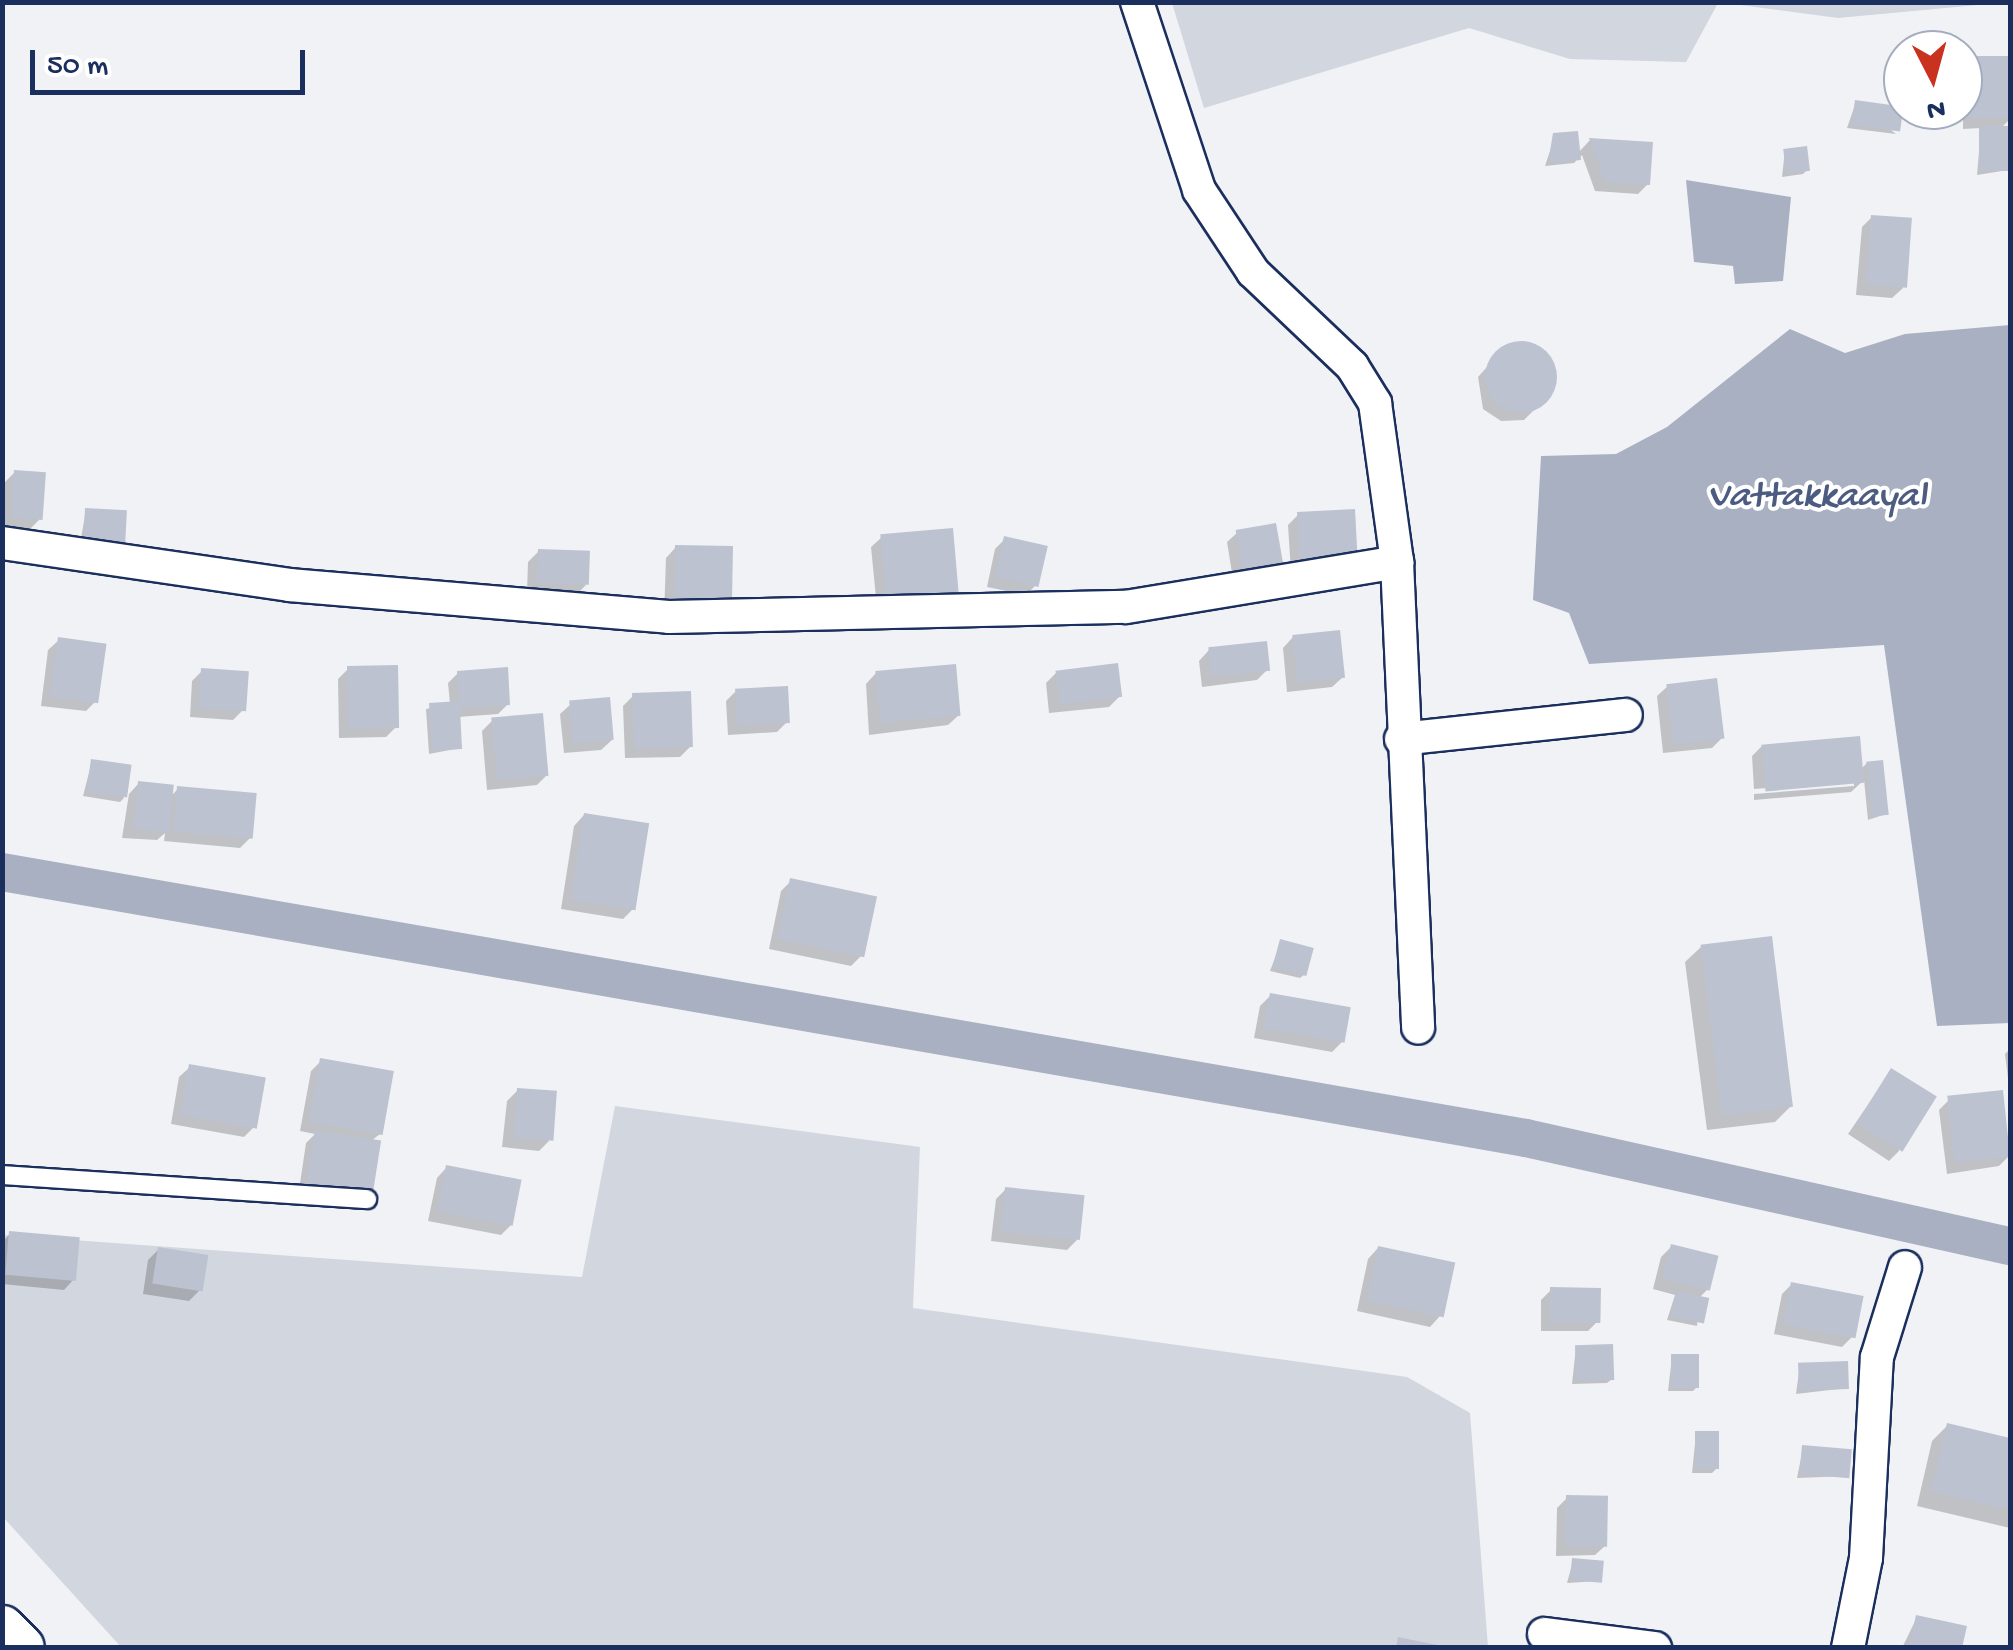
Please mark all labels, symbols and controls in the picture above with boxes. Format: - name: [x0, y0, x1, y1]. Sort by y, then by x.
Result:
- scale bar: [35, 30, 310, 92]
- north arrow: [1883, 30, 1983, 130]
- text: 50 m: [47, 50, 108, 85]
- text: N: [1925, 91, 1947, 126]
- water label: Vattakkaayal: [1708, 476, 1926, 522]

